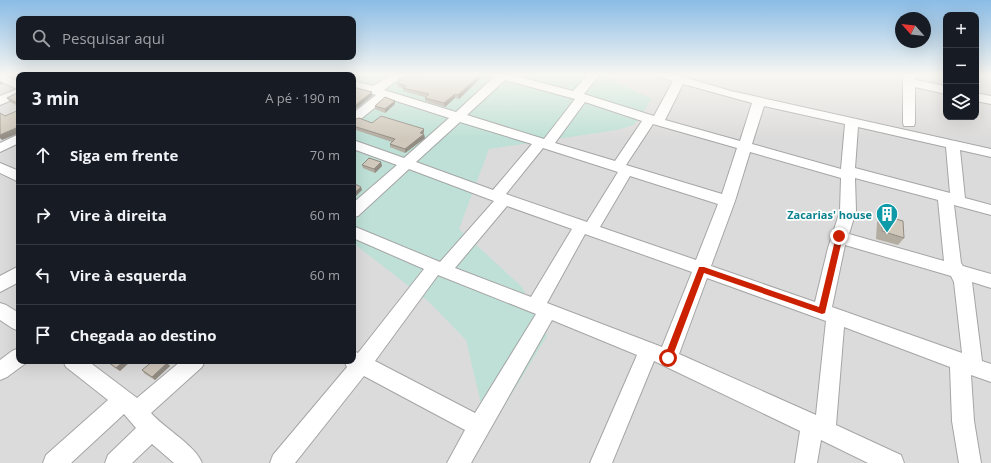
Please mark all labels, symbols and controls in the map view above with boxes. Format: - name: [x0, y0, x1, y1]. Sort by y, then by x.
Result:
- north arrow: [895, 12, 931, 48]
- map controls: [943, 12, 979, 120]
- button: +: [943, 12, 979, 48]
- search box: [16, 16, 356, 60]
- icon: search: [30, 27, 52, 49]
- text: Pesquisar aqui: [62, 28, 165, 48]
- button: −: [943, 48, 979, 84]
- button: layers: [943, 84, 979, 120]
- text: 3 min: [32, 87, 79, 110]
- text: A pé · 190 m: [265, 89, 340, 107]
- icon: ahead: [32, 144, 54, 166]
- text: Siga em frente: [70, 145, 178, 165]
- text: 70 m: [310, 146, 340, 164]
- building icon: Zacarias' house: [874, 201, 900, 234]
- icon: right: [32, 204, 54, 226]
- text: Vire à direita: [70, 205, 167, 225]
- text: 60 m: [310, 206, 340, 224]
- place label: Zacarias' house: [787, 207, 872, 222]
- route end: [830, 227, 848, 245]
- icon: left: [32, 264, 54, 286]
- text: Vire à esquerda: [70, 265, 187, 285]
- text: 60 m: [310, 266, 340, 284]
- icon: arrive: [32, 324, 54, 346]
- text: Chegada ao destino: [70, 325, 217, 345]
- route start: [659, 349, 677, 367]

